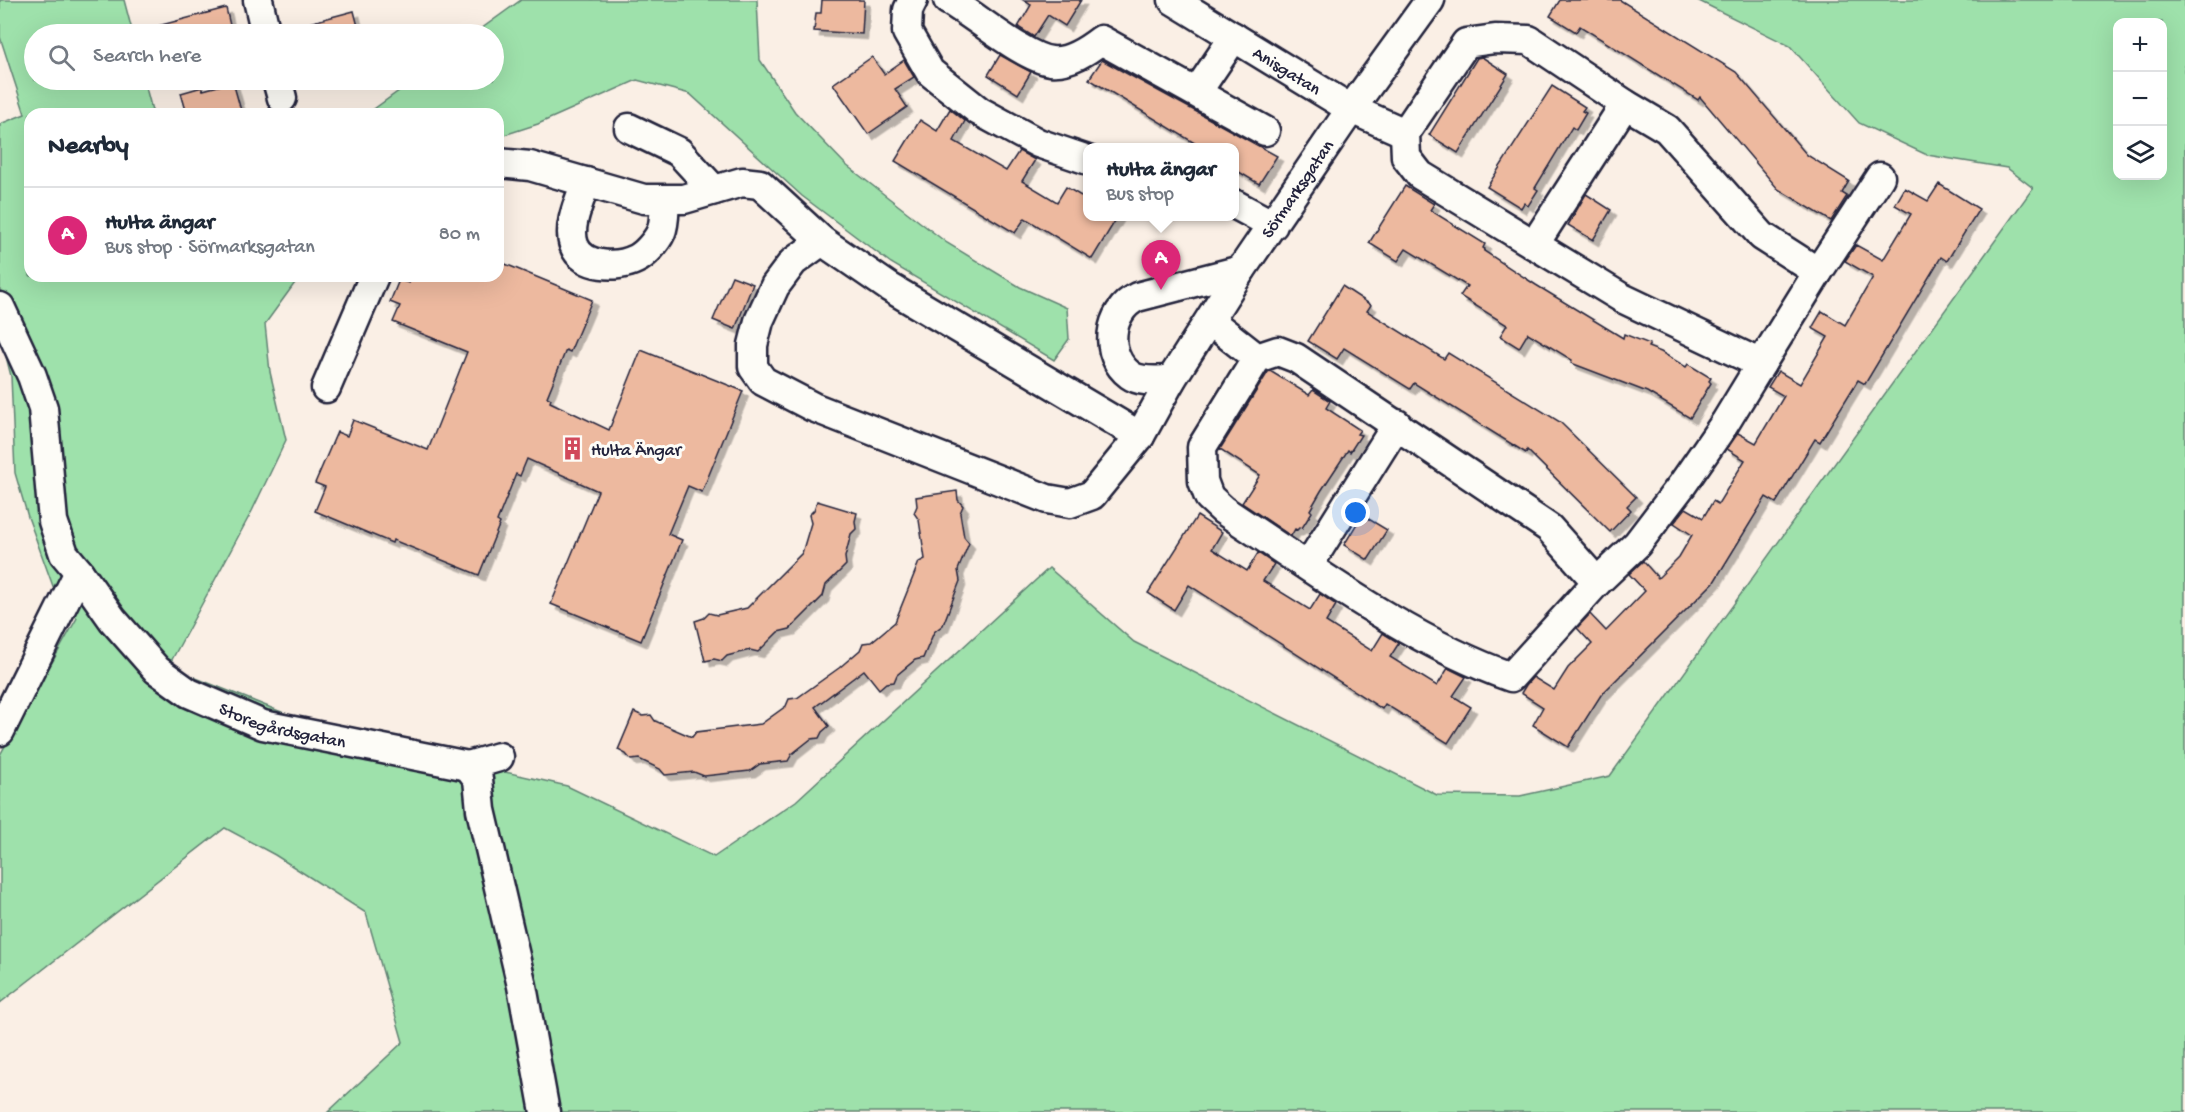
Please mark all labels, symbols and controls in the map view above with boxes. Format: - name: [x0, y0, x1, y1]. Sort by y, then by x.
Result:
- map controls: [2113, 18, 2167, 180]
- button: +: [2113, 18, 2167, 72]
- search box: [24, 24, 504, 90]
- icon: search: [45, 41, 78, 74]
- street label: Anisgatan: [1248, 43, 1324, 101]
- text: Search here: [93, 44, 201, 70]
- button: −: [2113, 72, 2167, 126]
- button: layers: [2113, 126, 2167, 180]
- text: Nearby: [48, 132, 129, 163]
- street label: Sörmarksgatan: [1258, 136, 1340, 243]
- popup: [1083, 143, 1239, 221]
- text: Hulta ängar: [1106, 158, 1216, 184]
- text: Bus stop: [1106, 184, 1174, 207]
- text: Hulta ängar: [105, 211, 214, 237]
- text: A: [62, 224, 73, 247]
- text: 80 m: [439, 224, 480, 247]
- text: Bus stop · Sörmarksgatan: [105, 237, 315, 260]
- pin: A: [1142, 240, 1180, 290]
- building icon: Hulta Ängar: [560, 436, 586, 462]
- place label: Hulta Ängar: [591, 441, 683, 462]
- your location: [1341, 498, 1370, 527]
- street label: Storegårdsgatan: [215, 699, 348, 754]

